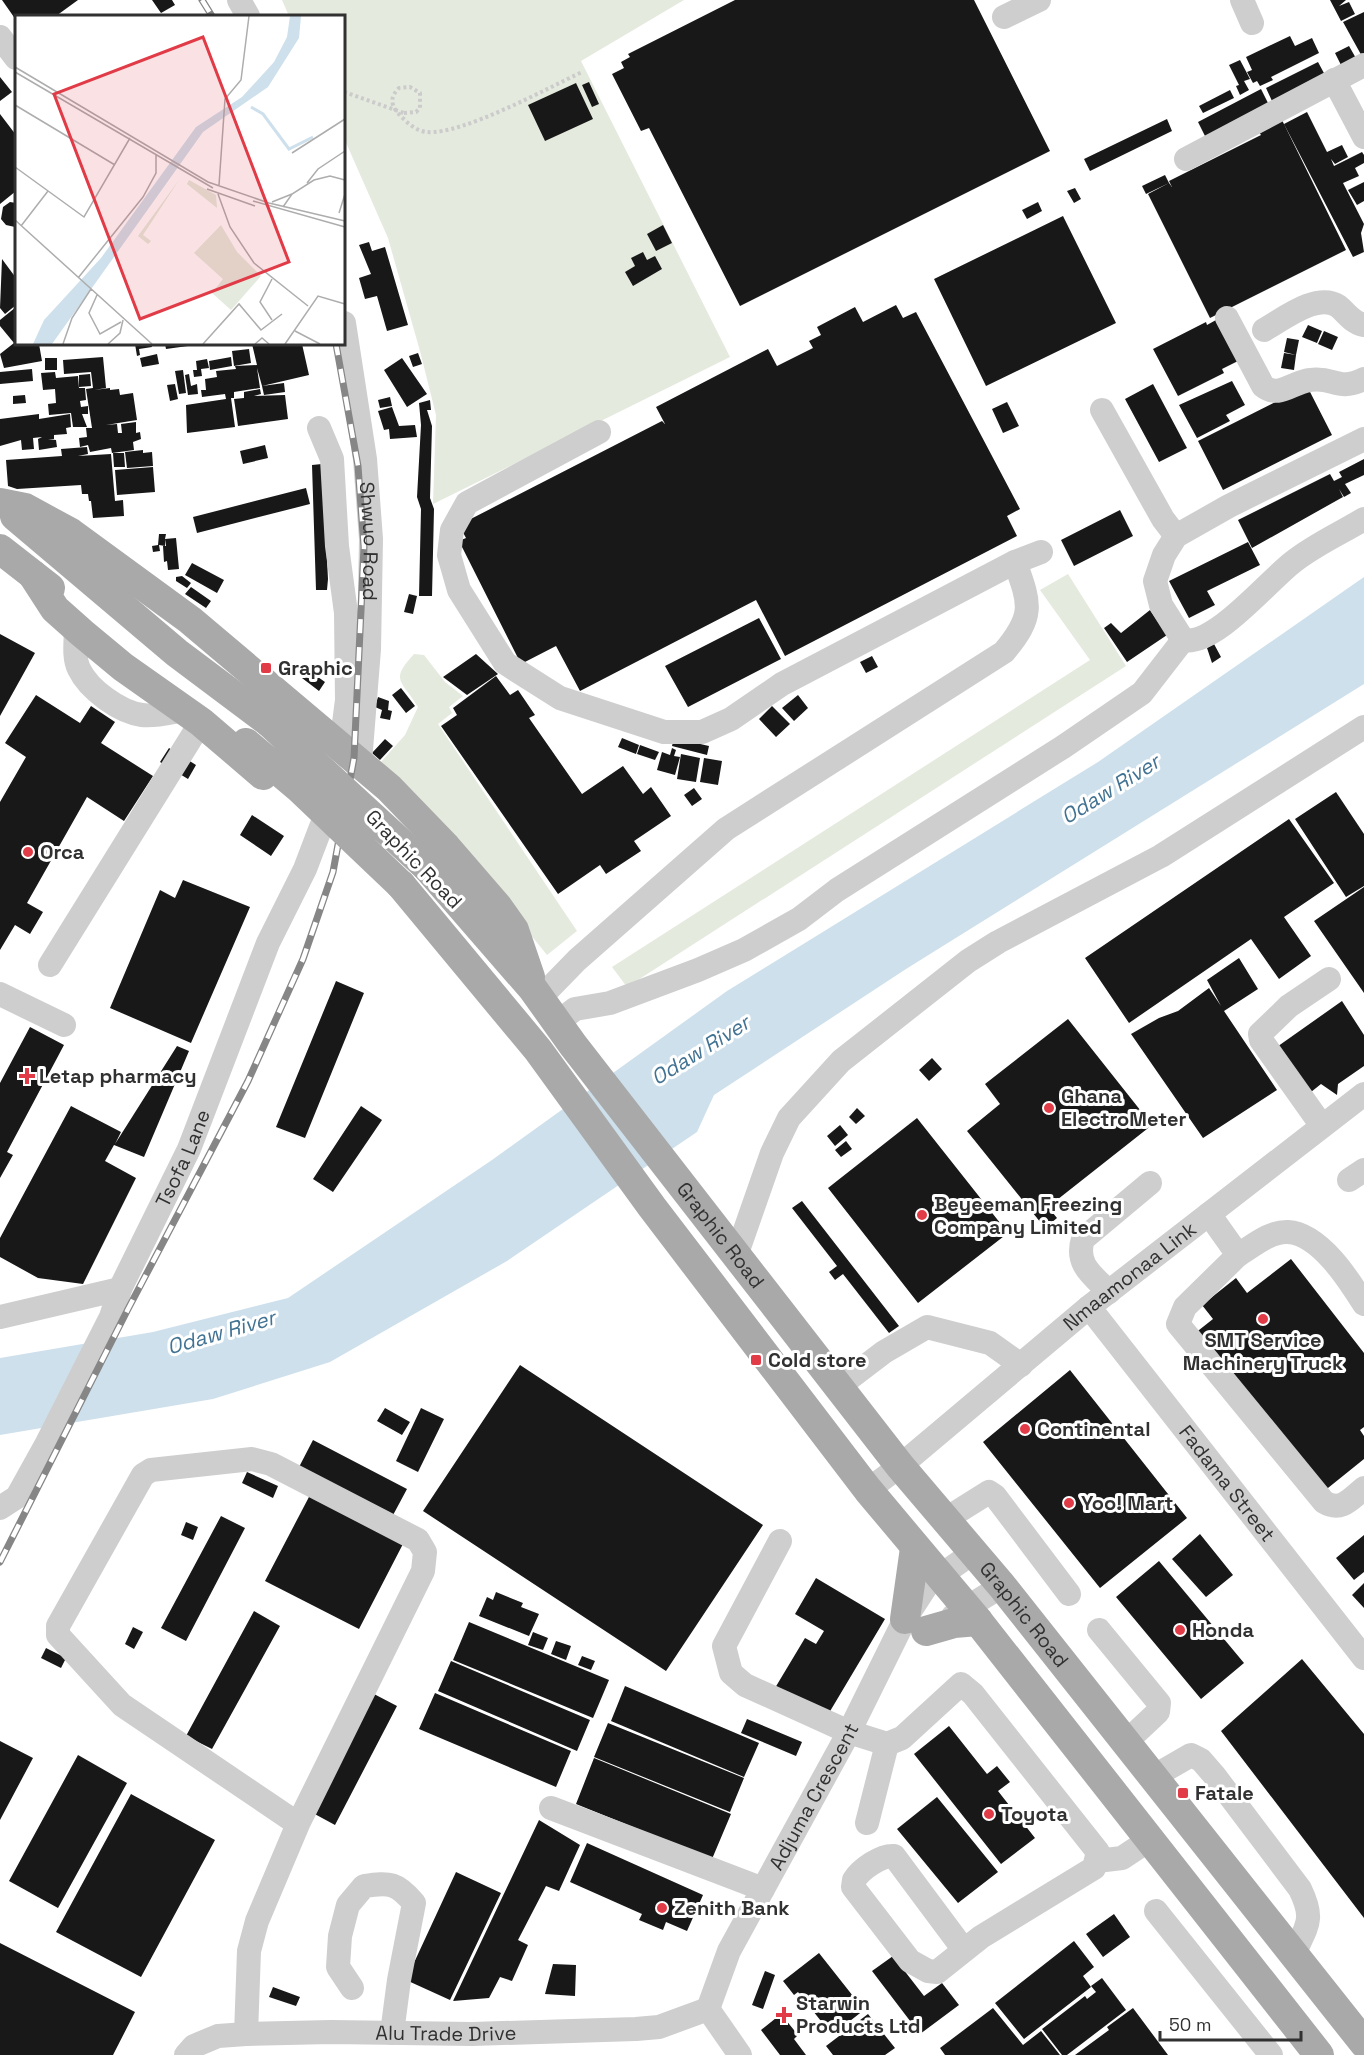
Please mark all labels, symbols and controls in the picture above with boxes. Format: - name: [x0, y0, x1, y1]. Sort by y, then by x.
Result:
- inset map: [15, 15, 345, 345]
- street label: Shwuo Road: [354, 481, 384, 601]
- place label: Graphic: [278, 655, 353, 681]
- marker: Graphic: [259, 661, 273, 675]
- water label: Odaw River: [1056, 747, 1166, 830]
- street label: Graphic Road: [360, 804, 468, 914]
- place label: Orca: [40, 839, 85, 865]
- marker: Orca: [21, 845, 35, 859]
- water label: Odaw River: [646, 1008, 756, 1091]
- place label: Letap pharmacy: [39, 1063, 197, 1089]
- marker: Letap pharmacy: [20, 1069, 34, 1083]
- place label: Ghana ElectroMeter: [1061, 1083, 1186, 1132]
- marker: Ghana ElectroMeter: [1042, 1101, 1056, 1115]
- street label: Tsofa Lane: [149, 1106, 216, 1211]
- street label: Graphic Road: [671, 1176, 770, 1294]
- place label: Beyeeman Freezing Company Limited: [934, 1191, 1122, 1240]
- marker: Beyeeman Freezing Company Limited: [915, 1208, 929, 1222]
- street label: Nmaamonaa Link: [1058, 1216, 1202, 1336]
- water label: Odaw River: [164, 1303, 280, 1360]
- marker: SMT Service Machinery Truck: [1256, 1312, 1270, 1326]
- place label: SMT Service Machinery Truck: [1183, 1327, 1343, 1376]
- place label: Cold store: [768, 1347, 867, 1373]
- marker: Cold store: [749, 1353, 763, 1367]
- place label: Continental: [1037, 1416, 1151, 1442]
- street label: Fadama Street: [1173, 1420, 1281, 1547]
- marker: Continental: [1018, 1422, 1032, 1436]
- place label: Yoo! Mart: [1081, 1490, 1173, 1516]
- marker: Yoo! Mart: [1062, 1496, 1076, 1510]
- street label: Graphic Road: [974, 1556, 1074, 1673]
- place label: Honda: [1192, 1617, 1254, 1643]
- marker: Honda: [1173, 1623, 1187, 1637]
- street label: Adjuma Crescent: [763, 1719, 864, 1875]
- place label: Fatale: [1195, 1780, 1254, 1806]
- marker: Fatale: [1176, 1786, 1190, 1800]
- place label: Toyota: [1001, 1801, 1068, 1827]
- marker: Toyota: [982, 1807, 996, 1821]
- place label: Zenith Bank: [674, 1895, 790, 1921]
- marker: Zenith Bank: [655, 1901, 669, 1915]
- place label: Starwin Products Ltd: [796, 1990, 920, 2039]
- scale bar: [1160, 2004, 1301, 2042]
- marker: Starwin Products Ltd: [777, 2008, 791, 2022]
- text: 50 m: [1169, 2013, 1211, 2036]
- street label: Alu Trade Drive: [375, 2020, 517, 2047]

